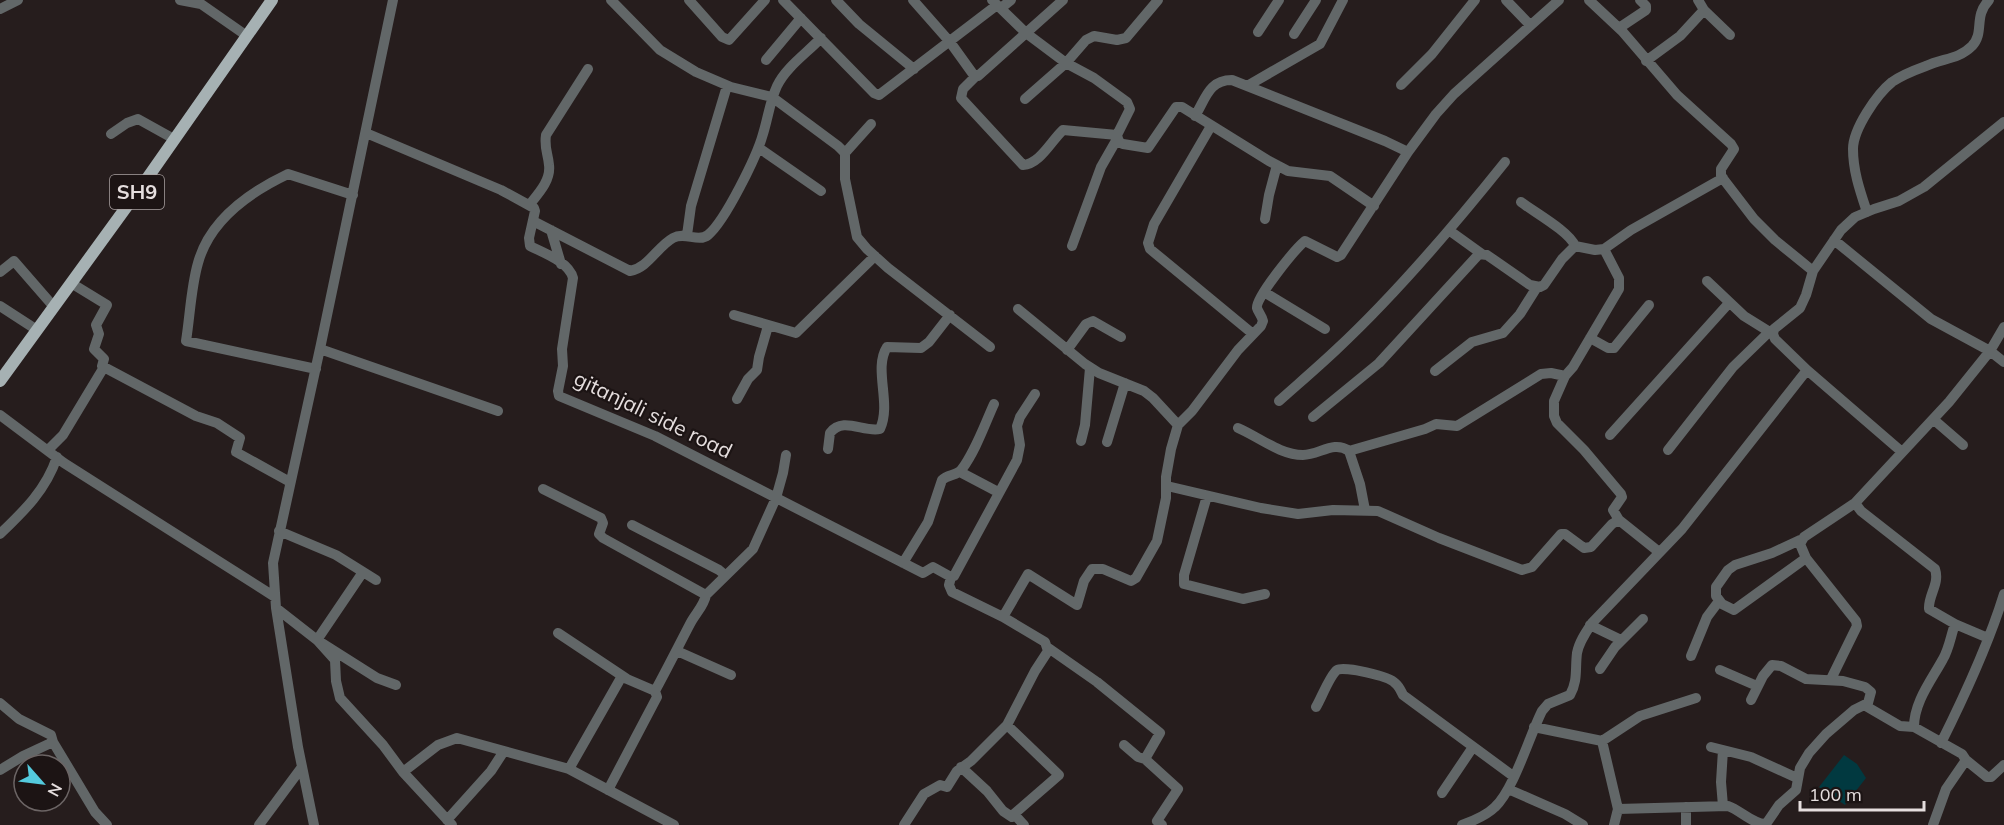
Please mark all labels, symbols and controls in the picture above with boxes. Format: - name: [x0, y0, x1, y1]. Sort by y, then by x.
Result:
- road number: SH9: [110, 175, 164, 209]
- street label: gitanjali side road: [570, 365, 737, 464]
- north arrow: [12, 753, 72, 813]
- scale bar: [1800, 774, 1924, 812]
- text: N: [44, 780, 67, 800]
- text: 100 m: [1809, 783, 1862, 806]

